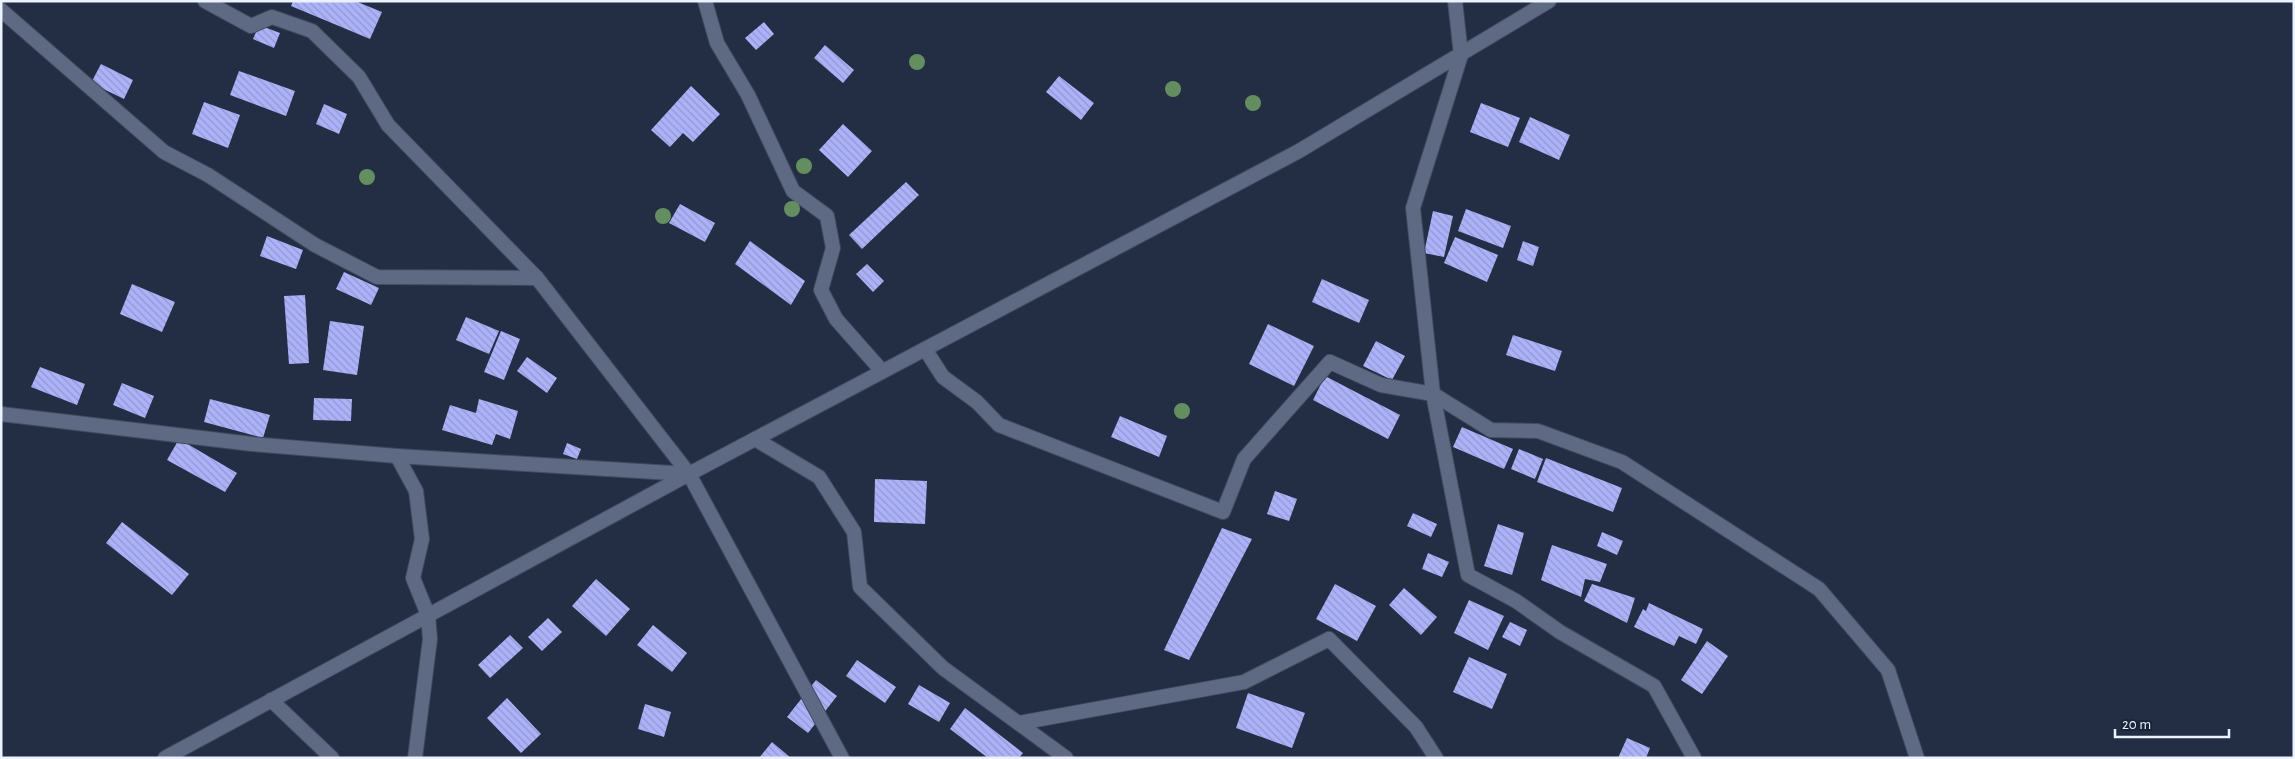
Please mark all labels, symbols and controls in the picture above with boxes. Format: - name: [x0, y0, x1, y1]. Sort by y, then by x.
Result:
- scale bar: [2115, 706, 2229, 738]
- text: 20 m: [2122, 717, 2151, 732]

